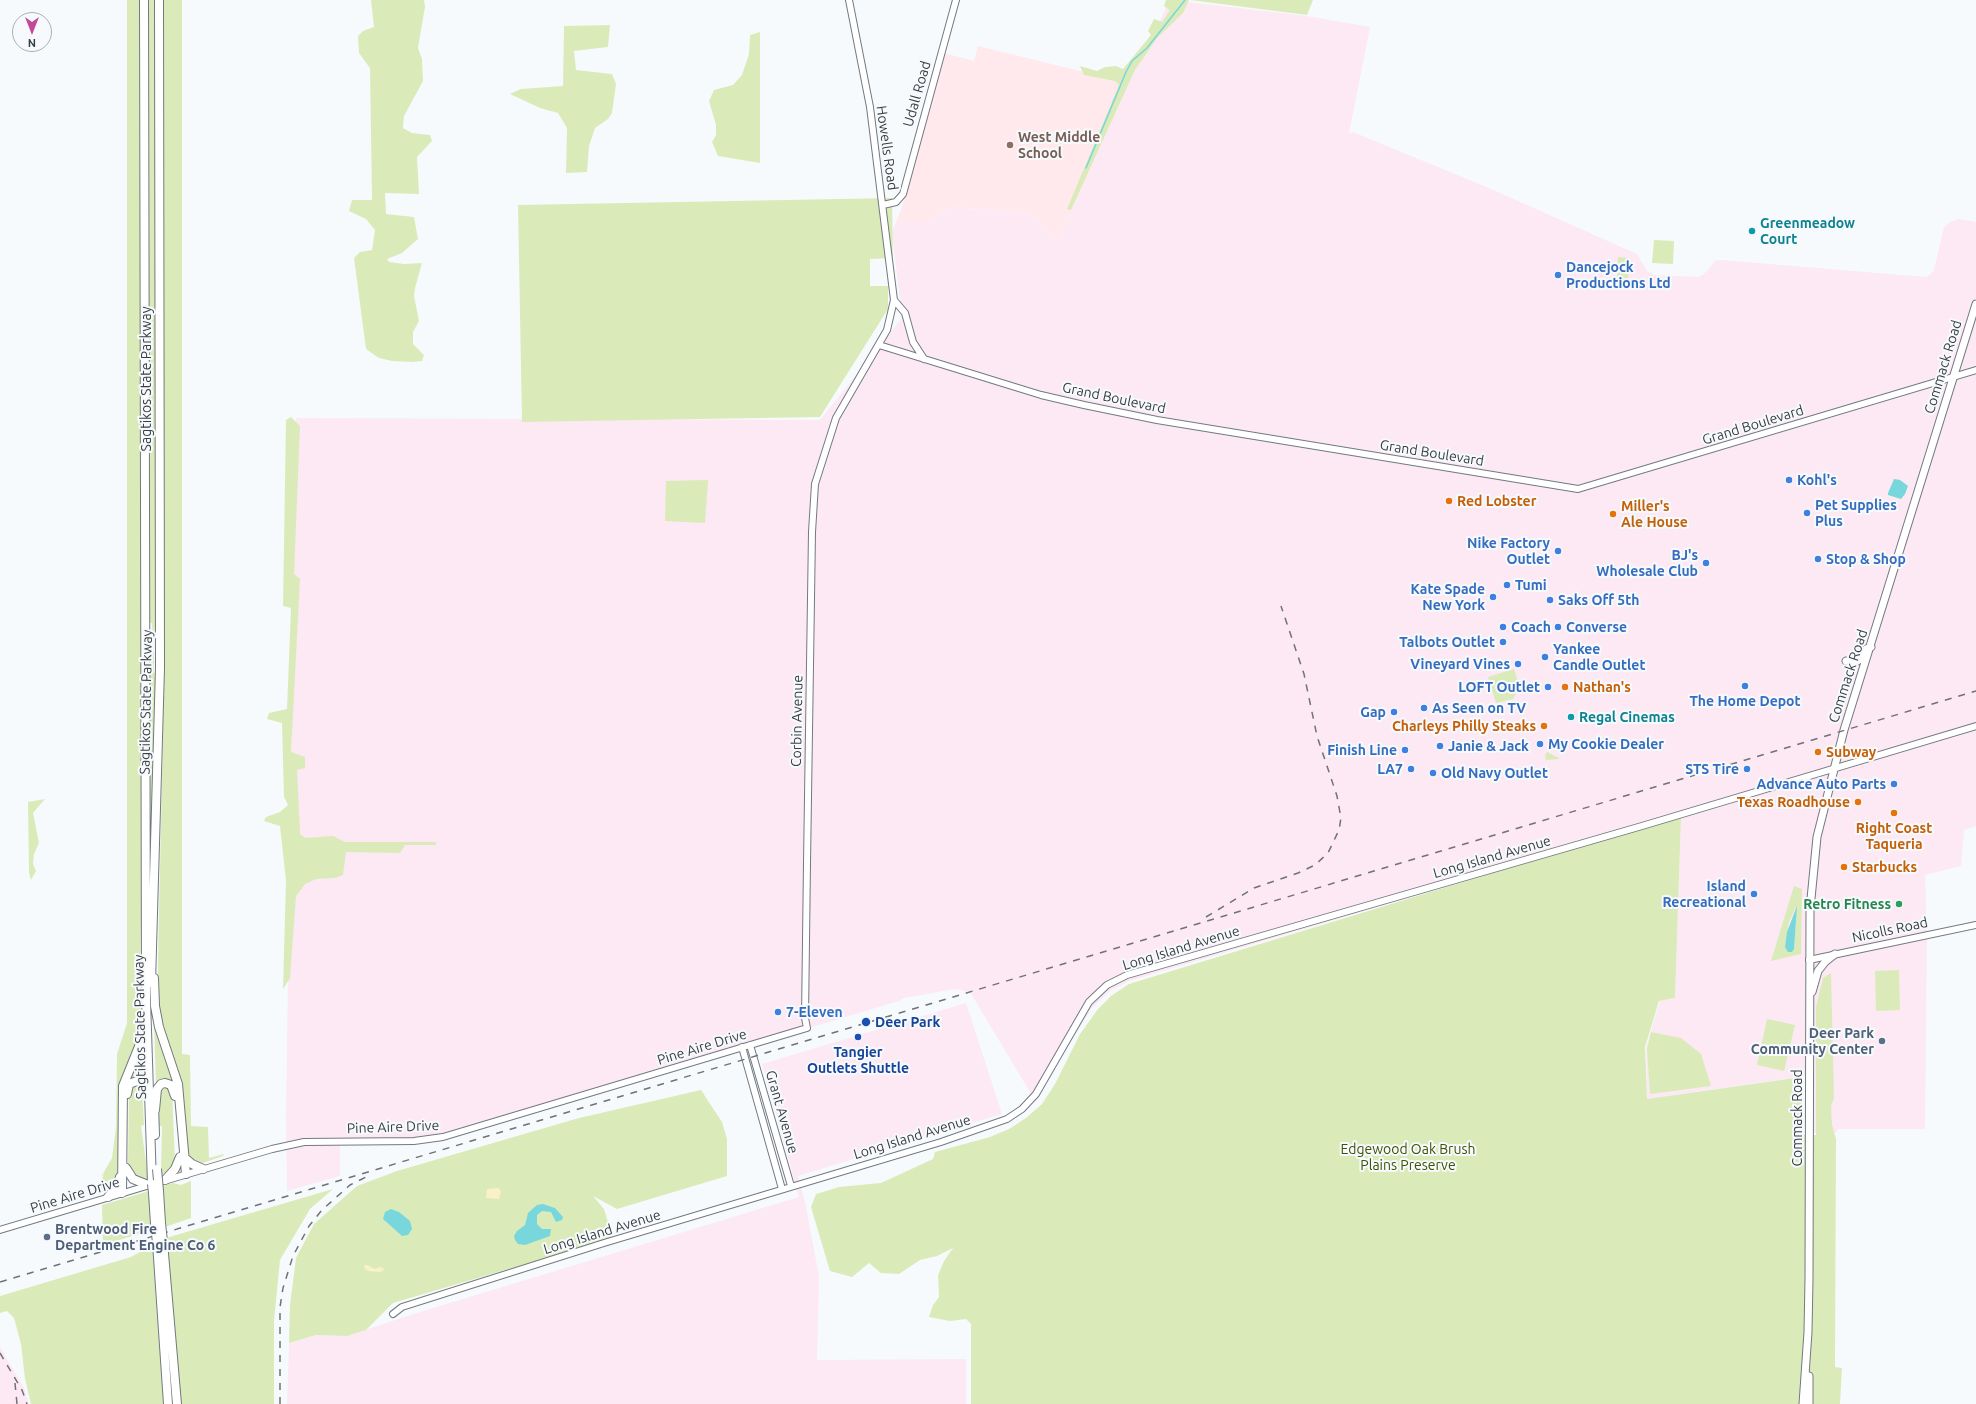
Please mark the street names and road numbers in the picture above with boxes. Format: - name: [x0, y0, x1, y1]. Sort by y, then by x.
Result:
- street label: Udall Road: [900, 59, 934, 129]
- street label: Howells Road: [873, 105, 901, 191]
- street label: Sagtikos State Parkway: [138, 307, 154, 451]
- street label: Commack Road: [1921, 318, 1965, 416]
- street label: Grand Boulevard: [1061, 379, 1167, 417]
- street label: Grand Boulevard: [1700, 402, 1806, 448]
- street label: Grand Boulevard: [1379, 436, 1485, 470]
- street label: Commack Road: [1825, 627, 1871, 725]
- street label: Sagtikos State Parkway: [136, 629, 156, 775]
- street label: Corbin Avenue: [788, 675, 806, 767]
- street label: Long Island Avenue: [1431, 832, 1553, 882]
- street label: Nicolls Road: [1851, 914, 1929, 946]
- street label: Long Island Avenue: [1120, 922, 1242, 974]
- street label: Sagtikos State Parkway: [130, 954, 150, 1100]
- street label: Pine Aire Drive: [655, 1025, 749, 1069]
- street label: Grant Avenue: [762, 1069, 802, 1155]
- street label: Commack Road: [1789, 1069, 1805, 1167]
- street label: Long Island Avenue: [851, 1111, 973, 1163]
- street label: Pine Aire Drive: [346, 1117, 440, 1137]
- street label: Pine Aire Drive: [28, 1173, 122, 1217]
- street label: Long Island Avenue: [541, 1206, 663, 1258]

